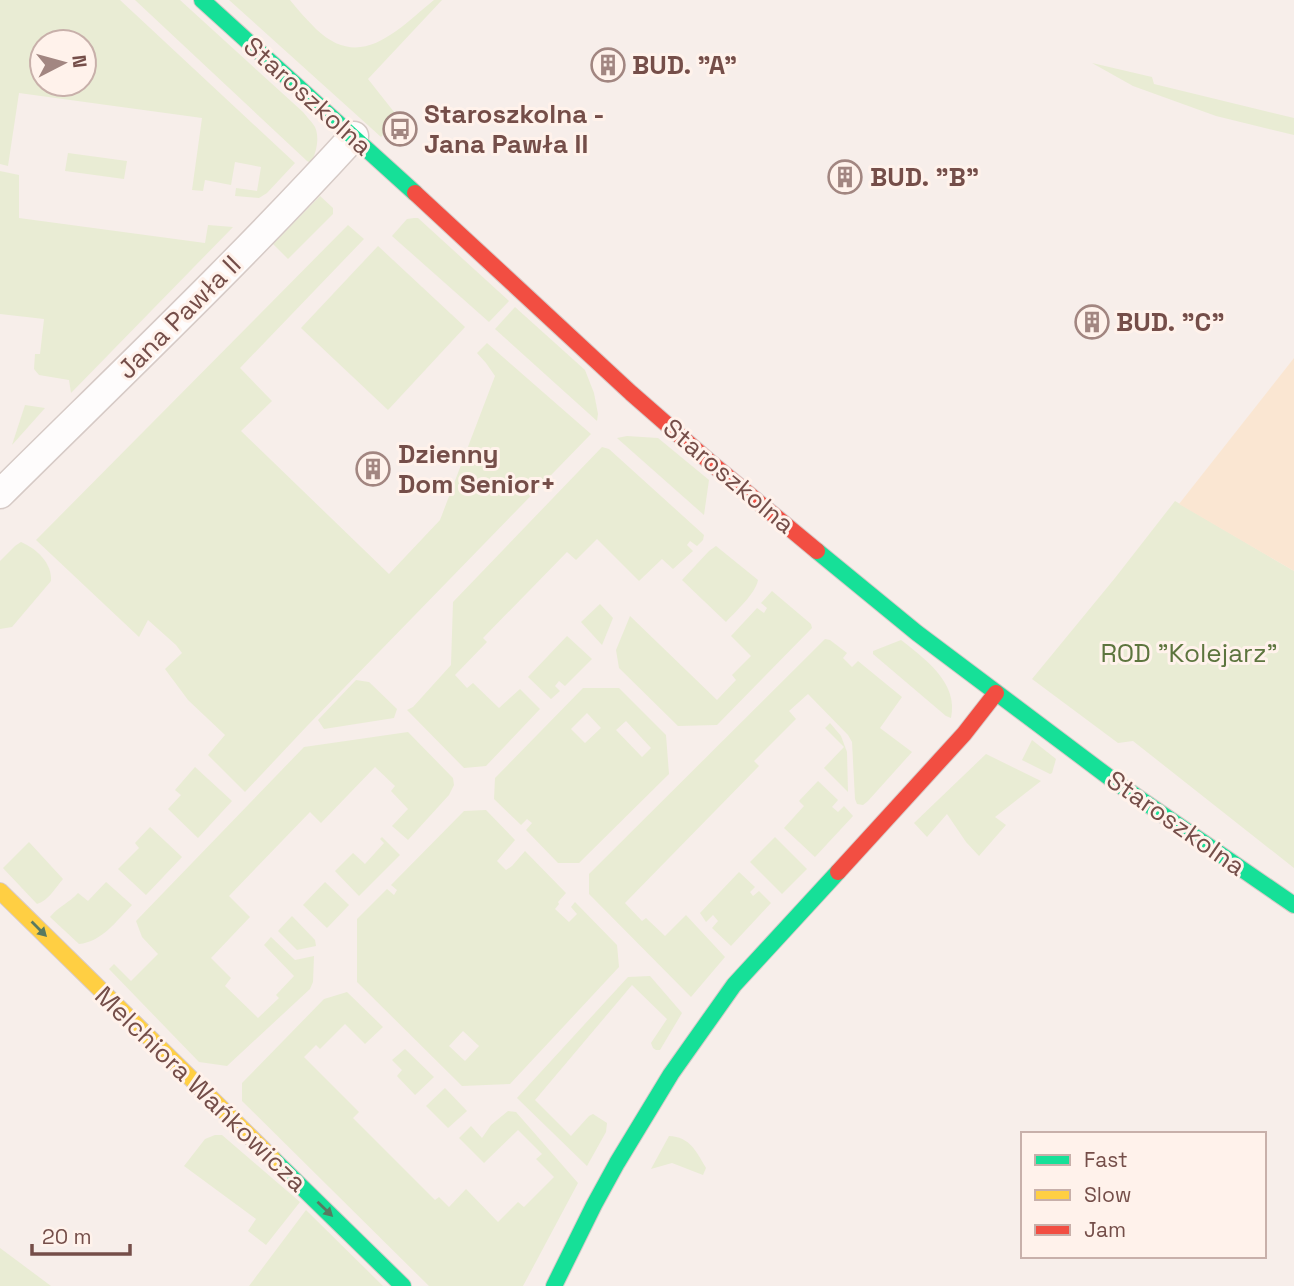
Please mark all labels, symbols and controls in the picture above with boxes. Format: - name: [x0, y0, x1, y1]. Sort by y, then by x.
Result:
- north arrow: [28, 28, 98, 98]
- street label: Staroszkolna: [236, 29, 380, 163]
- building icon: BUD. "A": [589, 46, 627, 84]
- place label: BUD. "A": [632, 48, 737, 82]
- text: N: [66, 54, 93, 69]
- place label: Staroszkolna - Jana Pawła II: [424, 97, 604, 161]
- bus stop icon: Staroszkolna - Jana Pawła II: [381, 110, 419, 148]
- building icon: BUD. "B": [826, 158, 864, 196]
- place label: BUD. "B": [870, 160, 979, 194]
- street label: Jana Pawła II: [110, 248, 248, 386]
- building icon: BUD. "C": [1073, 303, 1111, 341]
- place label: BUD. "C": [1116, 305, 1225, 339]
- street label: Staroszkolna: [656, 411, 802, 541]
- place label: Dzienny Dom Senior+: [398, 437, 556, 501]
- building icon: Dzienny Dom Senior+: [354, 450, 392, 488]
- park label: ROD "Kolejarz": [1100, 636, 1278, 670]
- street label: Staroszkolna: [1100, 763, 1252, 883]
- one-way arrow: [30, 921, 47, 938]
- street label: Melchiora Wańkowicza: [88, 979, 314, 1199]
- legend: [1021, 1132, 1266, 1258]
- text: Fast: [1084, 1146, 1128, 1173]
- text: Slow: [1084, 1181, 1132, 1208]
- one-way arrow: [316, 1201, 333, 1217]
- scale bar: [32, 1212, 130, 1256]
- text: Jam: [1084, 1216, 1126, 1243]
- text: 20 m: [42, 1223, 92, 1250]

